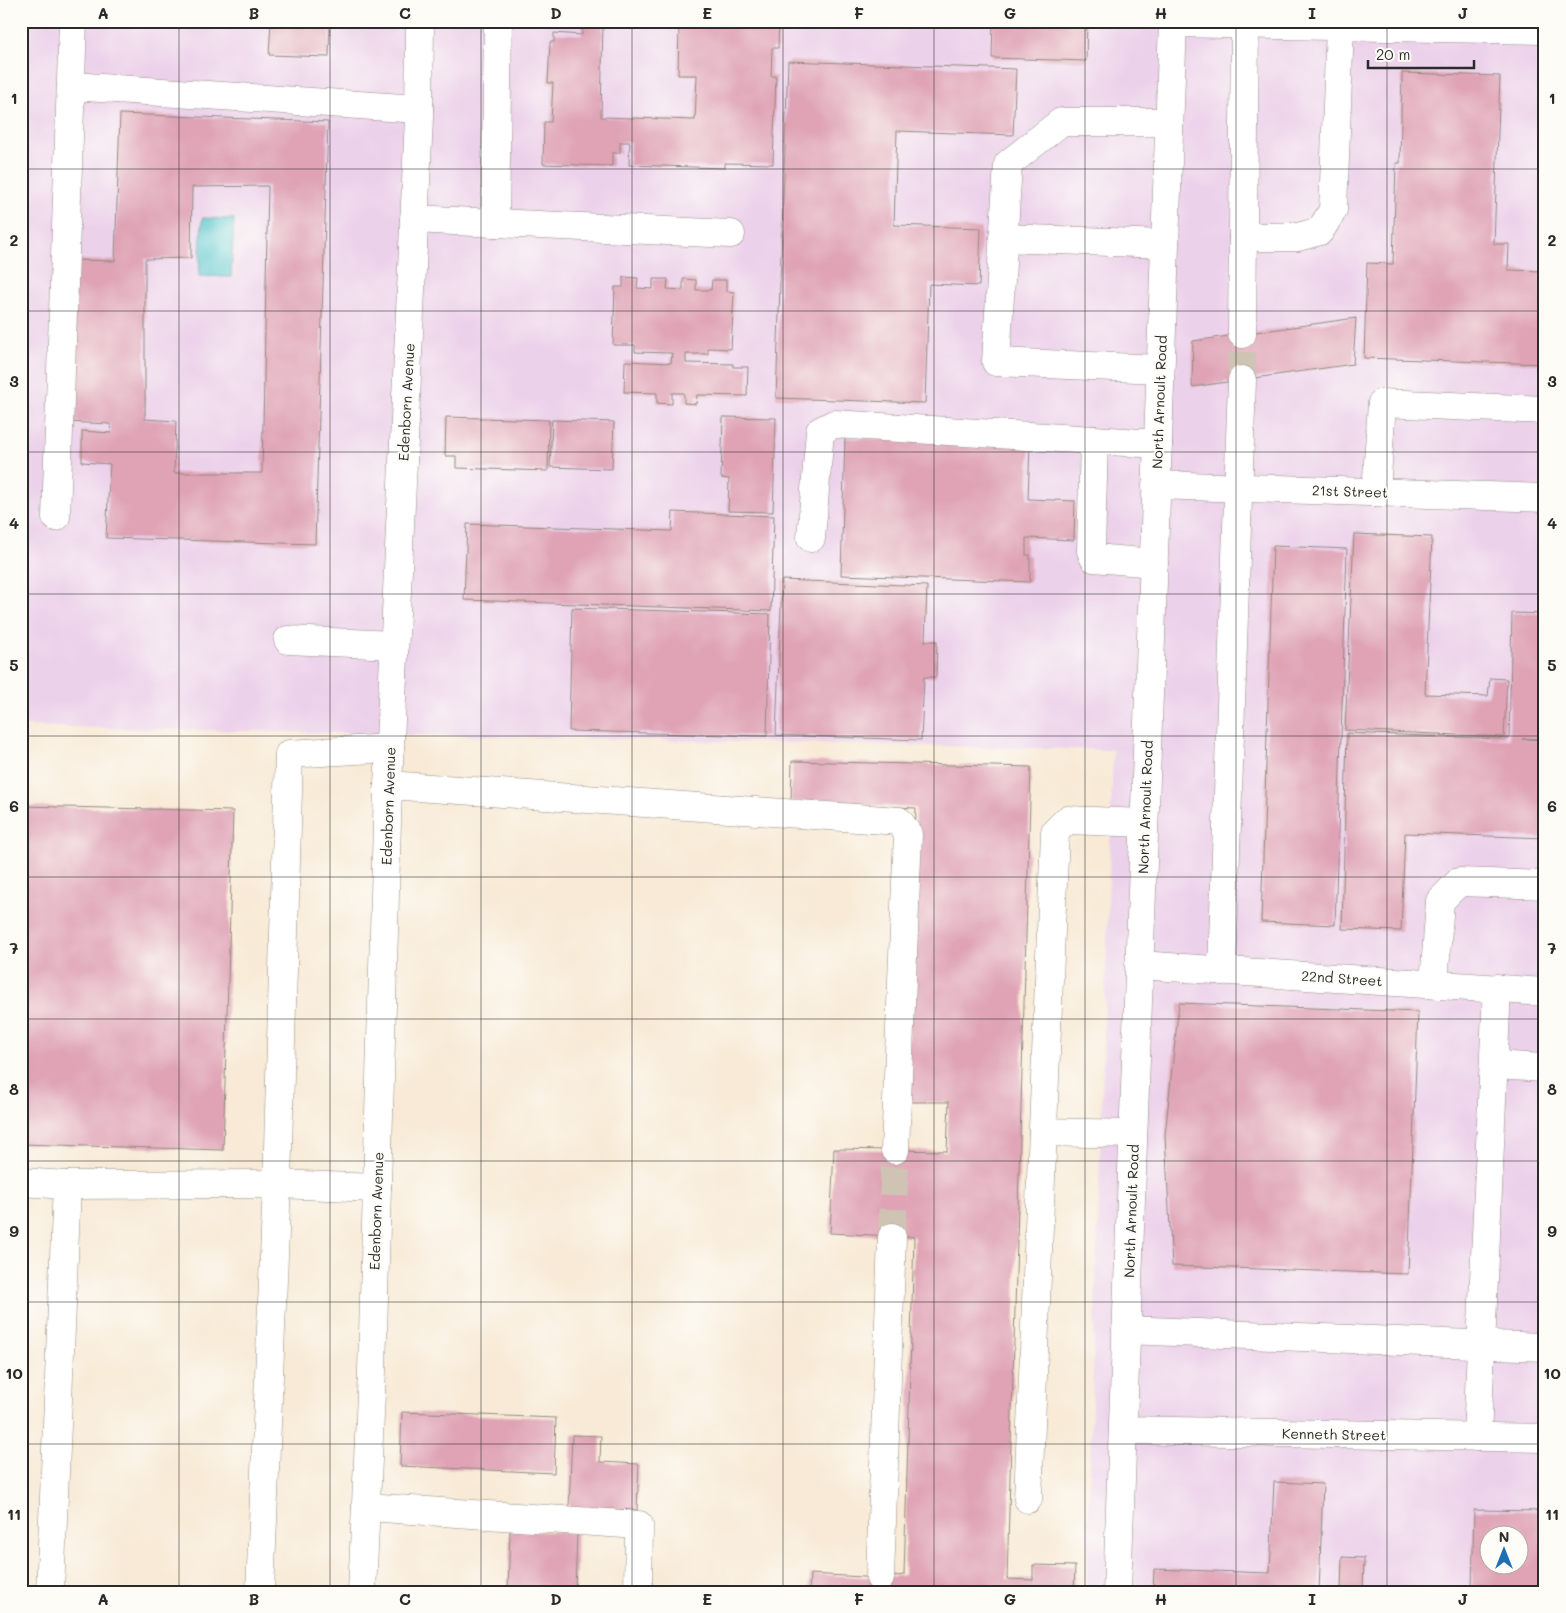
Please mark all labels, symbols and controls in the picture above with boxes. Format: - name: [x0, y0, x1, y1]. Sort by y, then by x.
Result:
- text: A: [97, 2, 109, 23]
- text: B: [249, 2, 259, 23]
- text: C: [399, 2, 411, 23]
- text: D: [550, 2, 562, 23]
- text: E: [702, 2, 712, 23]
- text: F: [854, 2, 864, 23]
- text: G: [1004, 2, 1016, 23]
- text: H: [1155, 2, 1167, 23]
- text: I: [1308, 2, 1316, 23]
- text: J: [1458, 2, 1468, 23]
- scale bar: [1368, 38, 1475, 70]
- text: 20 m: [1376, 44, 1410, 64]
- text: 1: [10, 87, 18, 108]
- text: 1: [1548, 87, 1556, 108]
- text: 2: [10, 229, 19, 250]
- text: 2: [1548, 229, 1557, 250]
- street label: North Arnoult Road: [1147, 335, 1171, 469]
- street label: Edenborn Avenue: [393, 342, 419, 462]
- text: 3: [9, 370, 19, 391]
- text: 3: [1547, 370, 1557, 391]
- street label: 21st Street: [1312, 480, 1388, 502]
- text: 4: [9, 512, 19, 533]
- text: 4: [1547, 512, 1557, 533]
- text: 5: [9, 654, 19, 675]
- text: 5: [1547, 654, 1557, 675]
- street label: North Arnoult Road: [1133, 740, 1157, 874]
- street label: Edenborn Avenue: [376, 747, 400, 865]
- text: 6: [9, 795, 19, 816]
- text: 6: [1547, 795, 1557, 816]
- text: 7: [10, 937, 19, 958]
- text: 7: [1548, 937, 1557, 958]
- street label: 22nd Street: [1301, 966, 1383, 990]
- text: 8: [9, 1078, 19, 1099]
- text: 8: [1547, 1078, 1557, 1099]
- street label: North Arnoult Road: [1119, 1144, 1143, 1278]
- street label: Edenborn Avenue: [364, 1152, 388, 1270]
- text: 9: [9, 1220, 19, 1241]
- text: 9: [1547, 1220, 1557, 1241]
- text: 10: [5, 1362, 23, 1383]
- text: 10: [1543, 1362, 1561, 1383]
- street label: Kenneth Street: [1282, 1424, 1386, 1444]
- text: 11: [7, 1503, 21, 1524]
- text: 11: [1545, 1503, 1559, 1524]
- north arrow: [1478, 1526, 1528, 1576]
- text: N: [1499, 1527, 1509, 1546]
- text: A: [97, 1588, 109, 1609]
- text: B: [249, 1588, 259, 1609]
- text: C: [399, 1588, 411, 1609]
- text: D: [550, 1588, 562, 1609]
- text: E: [702, 1588, 712, 1609]
- text: F: [854, 1588, 864, 1609]
- text: G: [1004, 1588, 1016, 1609]
- text: H: [1155, 1588, 1167, 1609]
- text: I: [1308, 1588, 1316, 1609]
- text: J: [1458, 1588, 1468, 1609]

